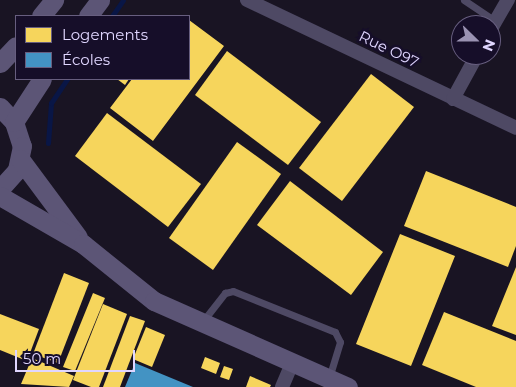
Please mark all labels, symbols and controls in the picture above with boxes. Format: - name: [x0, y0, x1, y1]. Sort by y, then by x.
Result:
- legend: [15, 15, 190, 80]
- north arrow: [451, 15, 501, 65]
- text: Logements: [62, 25, 148, 44]
- street label: Rue O97: [356, 27, 422, 71]
- text: N: [479, 37, 499, 54]
- text: Écoles: [62, 50, 110, 69]
- scale bar: [18, 340, 138, 372]
- text: 50 m: [23, 349, 61, 368]

